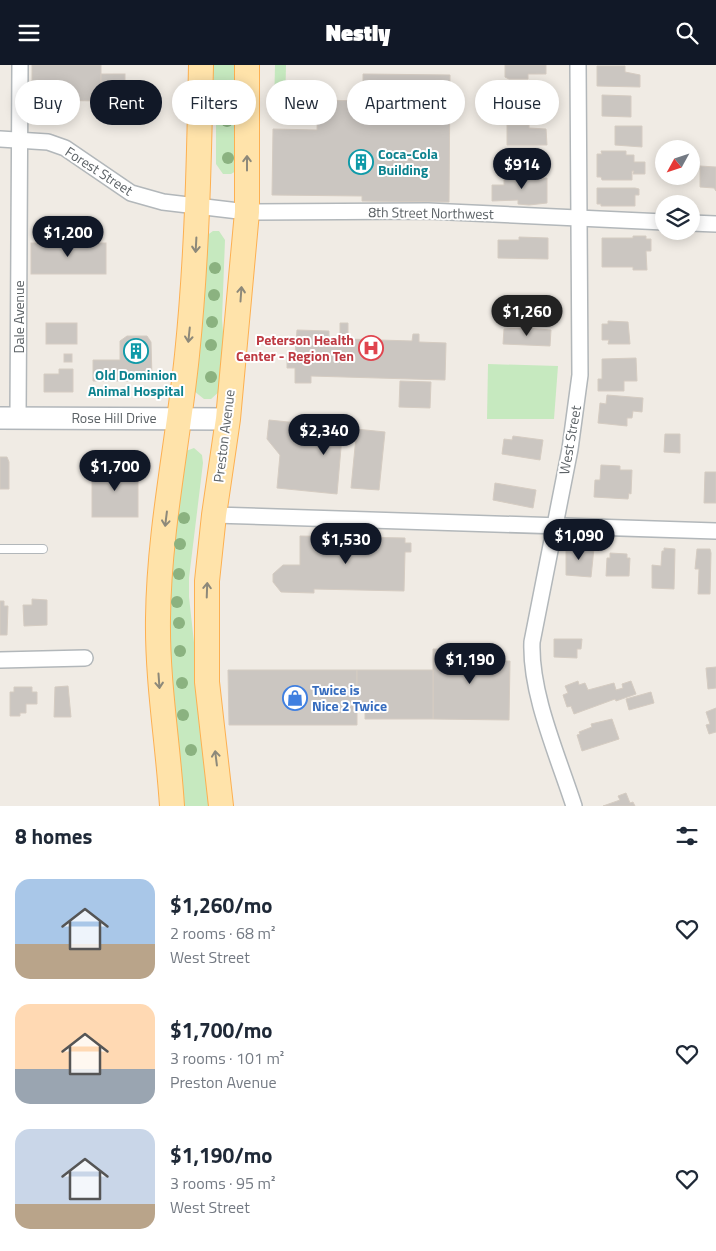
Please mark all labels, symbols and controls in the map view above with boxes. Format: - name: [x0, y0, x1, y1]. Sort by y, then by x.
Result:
- text: Nestly: [326, 16, 390, 50]
- icon: menu: [15, 19, 43, 47]
- icon: search: [673, 19, 701, 47]
- chip: Buy: [15, 80, 80, 125]
- chip: Rent: [90, 80, 162, 125]
- chip: Filters: [172, 80, 256, 125]
- chip: New: [266, 80, 337, 125]
- chip: Apartment: [347, 80, 465, 125]
- chip: House: [475, 80, 559, 125]
- north arrow: [655, 140, 700, 185]
- map controls: [655, 140, 700, 240]
- street label: Forest Street: [61, 141, 137, 200]
- place label: Coca-Cola Building: [378, 143, 438, 180]
- pin: $914: [492, 147, 552, 190]
- building icon: Coca-Cola Building: [348, 149, 374, 175]
- text: $914: [504, 152, 540, 176]
- one-way arrow: [242, 155, 252, 172]
- button: layers: [655, 195, 700, 240]
- street label: 8th Street Northwest: [368, 201, 494, 224]
- pin: $1,200: [27, 215, 109, 258]
- text: $1,200: [43, 220, 93, 244]
- one-way arrow: [192, 237, 201, 253]
- street label: Dale Avenue: [8, 280, 29, 354]
- one-way arrow: [236, 287, 245, 303]
- pin: $1,260: [486, 295, 568, 337]
- text: $1,260: [502, 299, 552, 323]
- one-way arrow: [184, 326, 194, 342]
- place label: Peterson Health Center - Region Ten: [236, 329, 354, 366]
- hospital icon: Peterson Health Center - Region Ten: [358, 335, 384, 361]
- building icon: Old Dominion Animal Hospital: [123, 338, 149, 364]
- place label: Old Dominion Animal Hospital: [88, 364, 184, 401]
- street label: Preston Avenue: [207, 388, 240, 484]
- street label: West Street: [553, 404, 586, 476]
- street label: Rose Hill Drive: [71, 407, 157, 428]
- pin: $2,340: [283, 413, 365, 456]
- text: $2,340: [299, 418, 349, 442]
- pin: $1,700: [74, 449, 156, 492]
- text: $1,700: [90, 454, 140, 478]
- one-way arrow: [161, 510, 171, 526]
- pin: $1,090: [538, 519, 620, 561]
- pin: $1,530: [305, 523, 387, 565]
- text: $1,090: [554, 523, 604, 547]
- text: $1,530: [321, 527, 371, 551]
- one-way arrow: [202, 582, 212, 598]
- pin: $1,190: [429, 643, 511, 685]
- text: $1,190: [445, 647, 495, 671]
- one-way arrow: [155, 672, 164, 688]
- place label: Twice is Nice 2 Twice: [312, 679, 387, 716]
- shop icon: Twice is Nice 2 Twice: [282, 685, 308, 711]
- one-way arrow: [211, 750, 221, 766]
- text: 8 homes: [15, 820, 92, 852]
- icon: filters: [673, 822, 701, 850]
- text: $1,260/mo: [170, 889, 272, 921]
- icon: home: [55, 899, 115, 959]
- icon: heart: [673, 915, 701, 943]
- text: 2 rooms · 68 m²: [170, 921, 275, 945]
- text: West Street: [170, 945, 250, 969]
- text: $1,700/mo: [170, 1014, 272, 1046]
- icon: home: [55, 1024, 115, 1084]
- icon: heart: [673, 1040, 701, 1068]
- text: 3 rooms · 101 m²: [170, 1046, 284, 1070]
- text: Preston Avenue: [170, 1070, 277, 1094]
- text: $1,190/mo: [170, 1139, 272, 1171]
- icon: home: [55, 1149, 115, 1209]
- icon: heart: [673, 1165, 701, 1193]
- text: 3 rooms · 95 m²: [170, 1171, 275, 1195]
- text: West Street: [170, 1195, 250, 1219]

